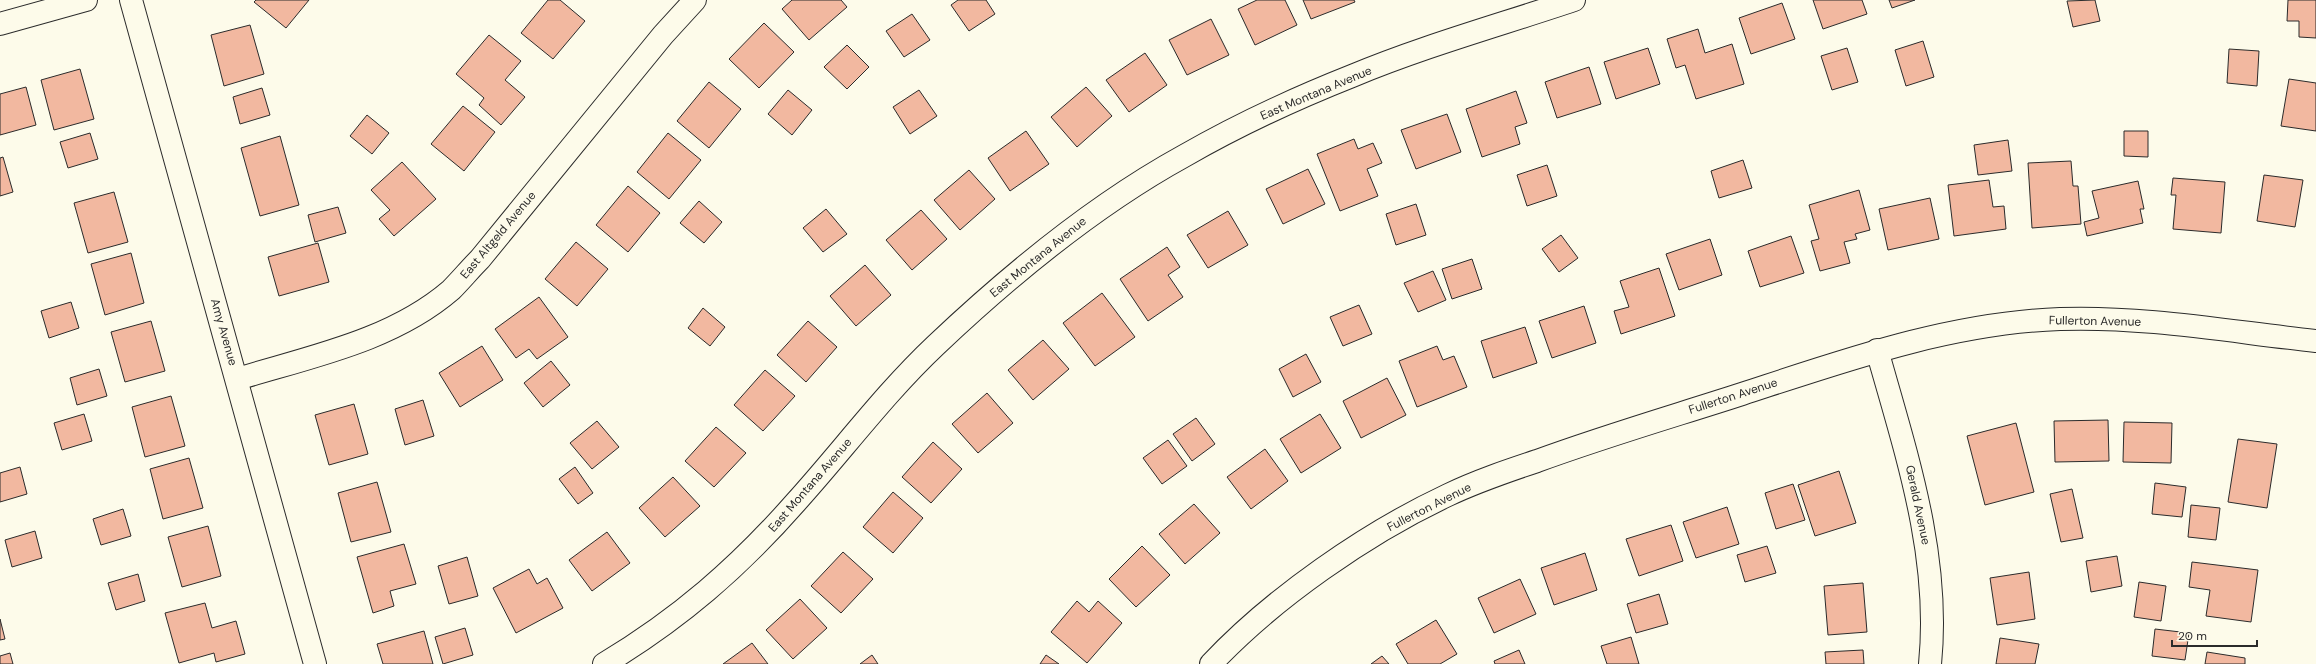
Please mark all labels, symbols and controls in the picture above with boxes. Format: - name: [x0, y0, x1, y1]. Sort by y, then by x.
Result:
- street label: East Montana Avenue: [1258, 62, 1374, 124]
- street label: East Altgeld Avenue: [457, 188, 540, 282]
- street label: East Montana Avenue: [986, 213, 1090, 301]
- street label: Amy Avenue: [207, 297, 241, 368]
- street label: Fullerton Avenue: [2049, 312, 2142, 330]
- street label: Fullerton Avenue: [1687, 374, 1780, 418]
- street label: East Montana Avenue: [765, 434, 855, 535]
- street label: Gerald Avenue: [1902, 464, 1934, 546]
- street label: Fullerton Avenue: [1384, 479, 1474, 535]
- scale bar: [2172, 622, 2257, 648]
- text: 20 m: [2178, 628, 2207, 644]

